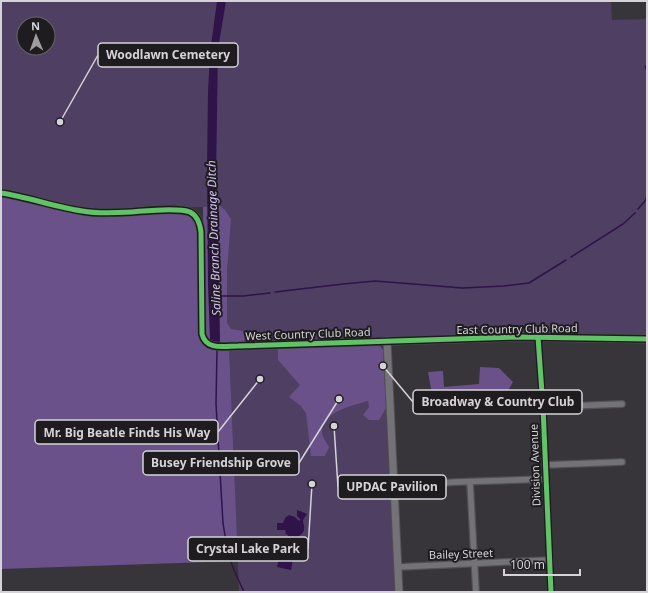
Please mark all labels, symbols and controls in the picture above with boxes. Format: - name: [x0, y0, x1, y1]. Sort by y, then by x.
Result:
- north arrow: [16, 16, 56, 56]
- text: N: [31, 18, 40, 33]
- callout: Woodlawn Cemetery: [98, 43, 238, 67]
- text: Woodlawn Cemetery: [106, 46, 230, 63]
- water label: Saline Branch Drainage Ditch: [202, 160, 225, 316]
- street label: East Country Club Road: [456, 320, 578, 337]
- street label: West Country Club Road: [245, 324, 371, 343]
- callout: Broadway & Country Club: [413, 390, 582, 414]
- text: Broadway & Country Club: [422, 393, 575, 410]
- callout: Mr. Big Beatle Finds His Way: [35, 420, 218, 444]
- text: Mr. Big Beatle Finds His Way: [44, 424, 211, 441]
- street label: Division Avenue: [526, 424, 543, 506]
- callout: Busey Friendship Grove: [143, 451, 299, 475]
- text: Busey Friendship Grove: [151, 454, 291, 471]
- callout: UPDAC Pavilion: [338, 475, 446, 499]
- text: UPDAC Pavilion: [346, 478, 438, 495]
- callout: Crystal Lake Park: [188, 537, 308, 561]
- text: Crystal Lake Park: [196, 540, 301, 557]
- street label: Bailey Street: [429, 545, 493, 562]
- scale bar: [504, 551, 580, 577]
- text: 100 m: [510, 556, 545, 573]

